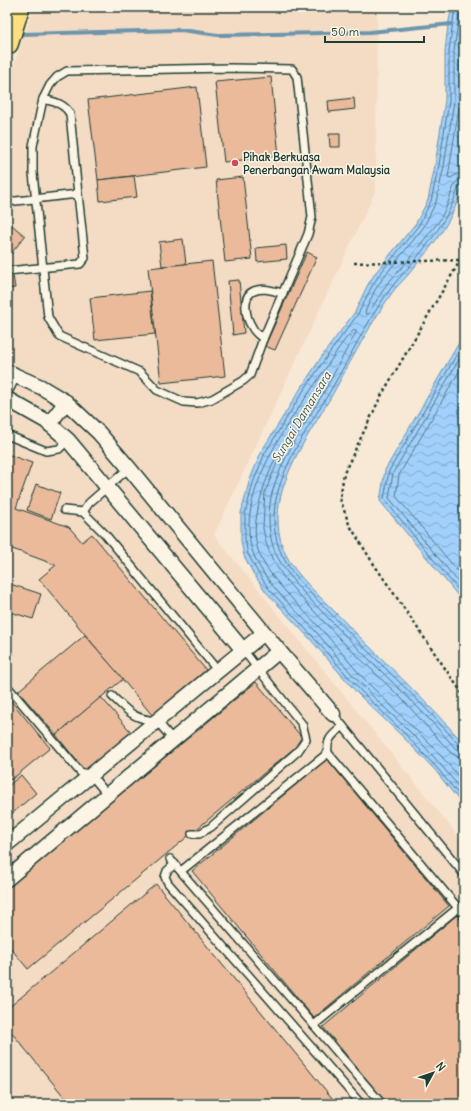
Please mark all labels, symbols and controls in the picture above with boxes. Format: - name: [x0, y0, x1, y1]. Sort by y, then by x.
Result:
- scale bar: [325, 18, 424, 44]
- text: 50 m: [331, 24, 360, 39]
- place label: Pihak Berkuasa Penerbangan Awam Malaysia: [243, 150, 391, 178]
- marker: Pihak Berkuasa Penerbangan Awam Malaysia: [230, 158, 240, 168]
- water label: Sungai Damansara: [268, 368, 335, 465]
- north arrow: [413, 1053, 453, 1093]
- text: N: [433, 1059, 448, 1074]

